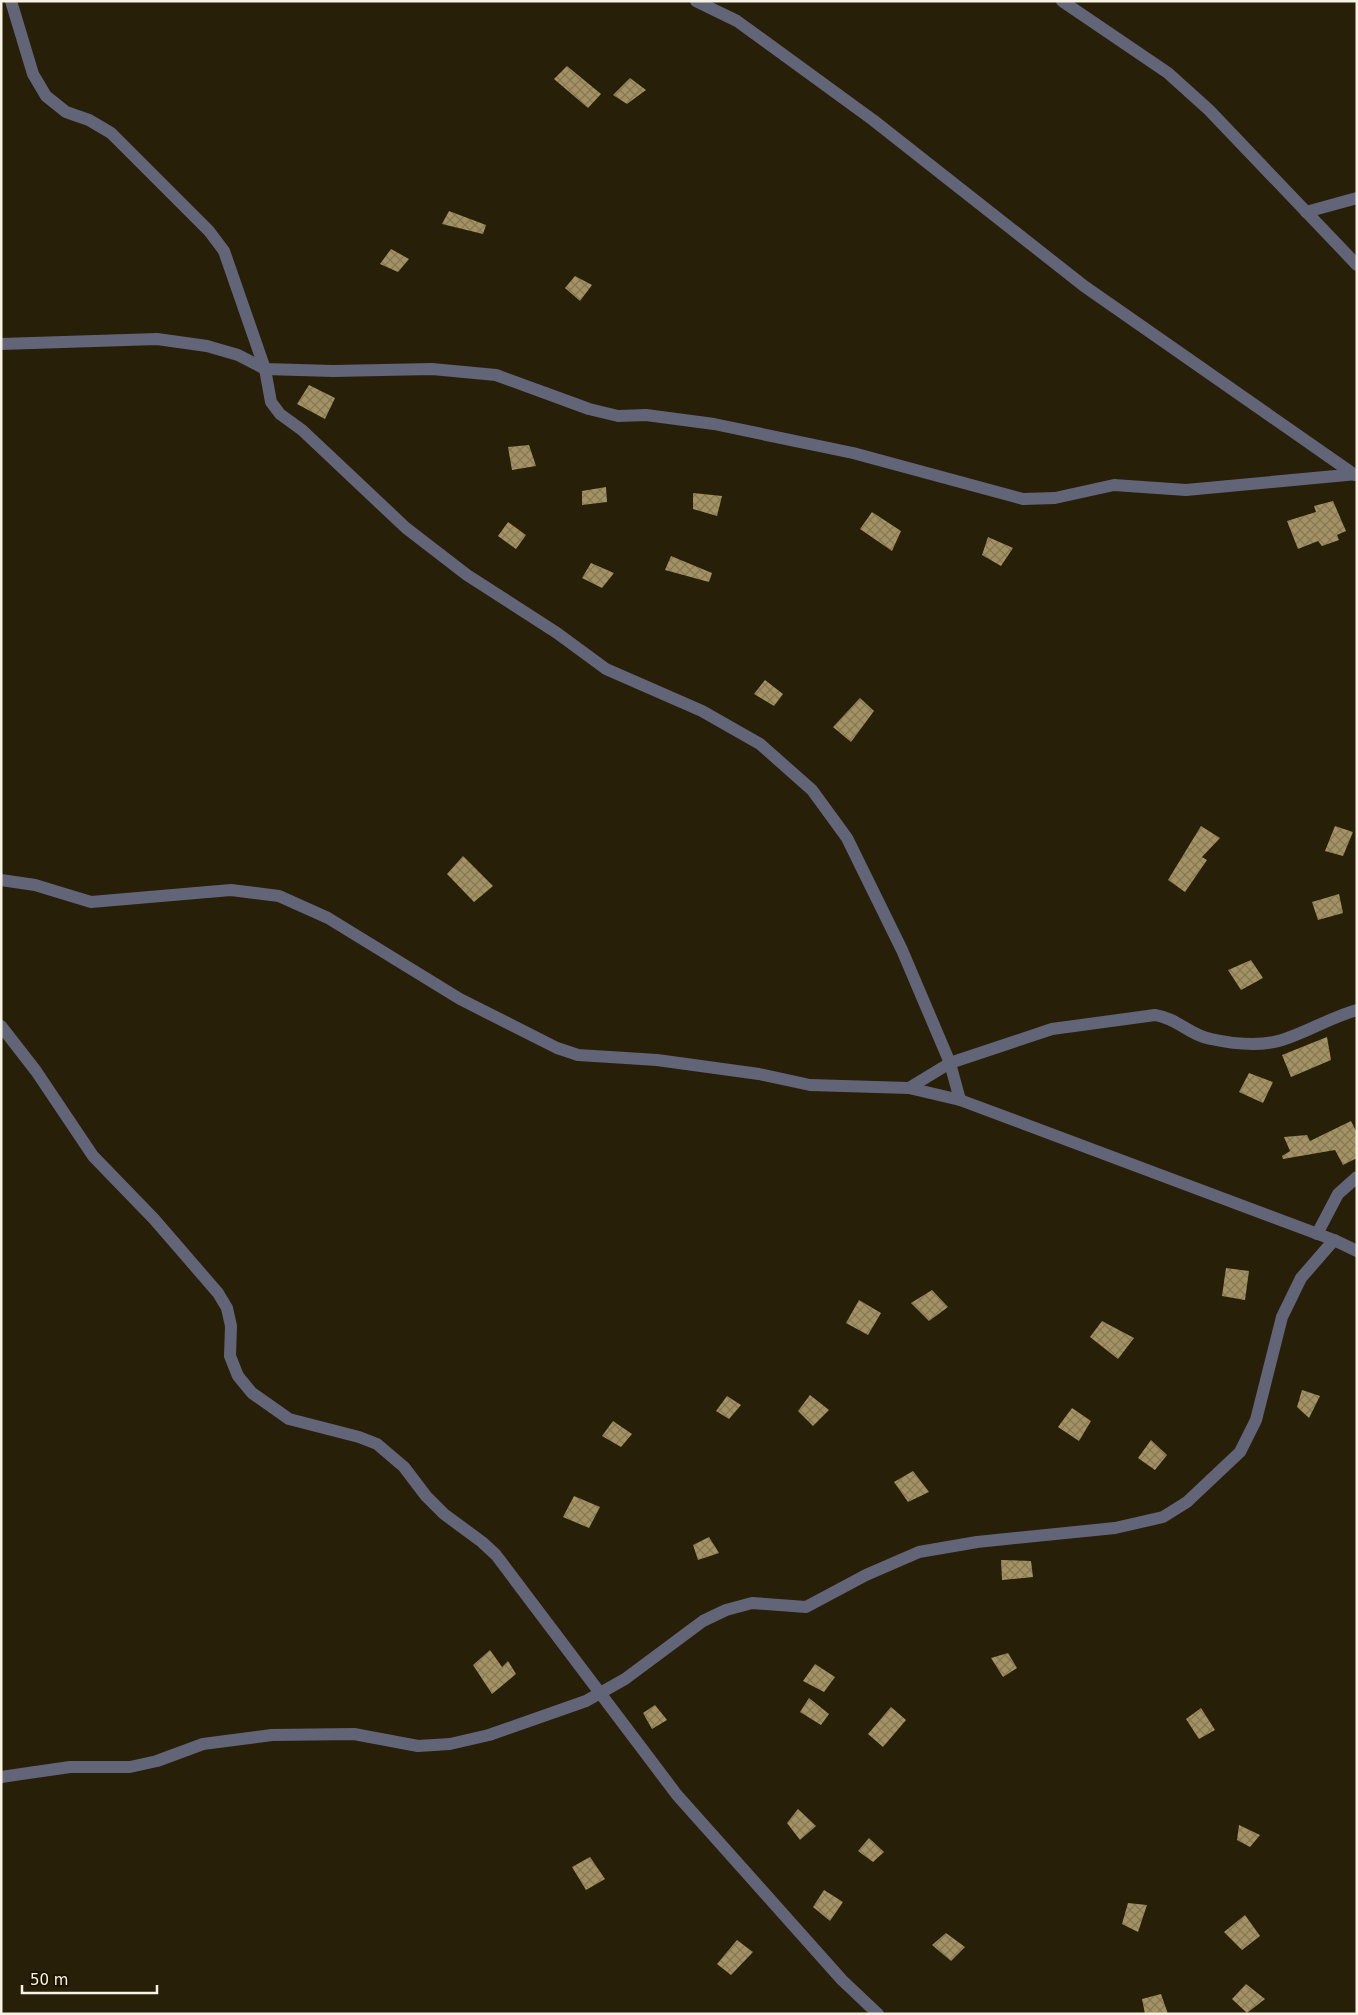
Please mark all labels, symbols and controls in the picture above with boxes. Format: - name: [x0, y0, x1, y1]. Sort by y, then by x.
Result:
- scale bar: [22, 1962, 158, 1994]
- text: 50 m: [30, 1971, 68, 1989]

